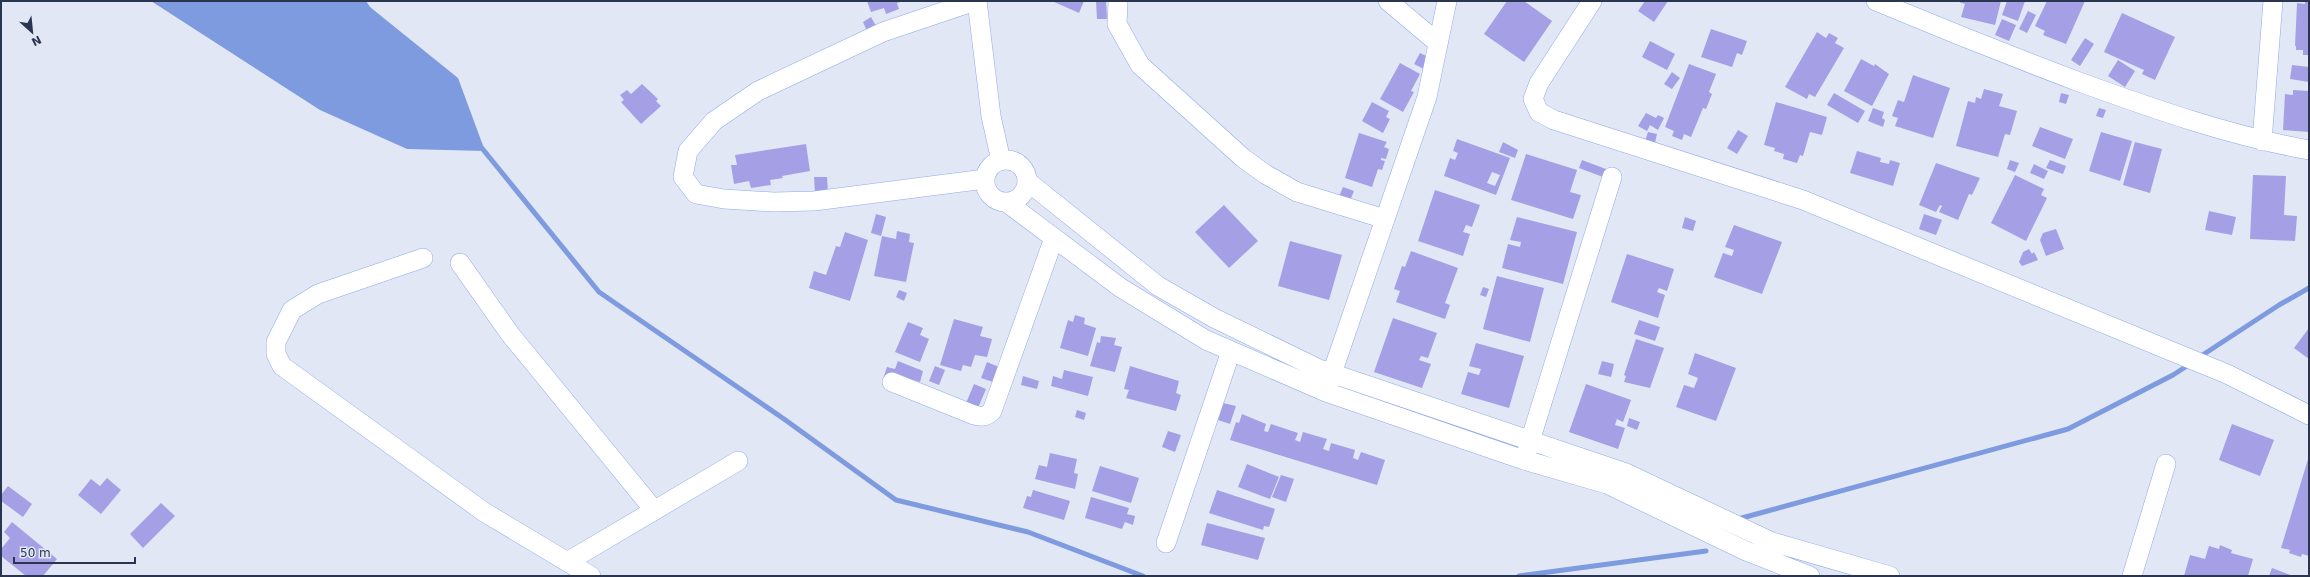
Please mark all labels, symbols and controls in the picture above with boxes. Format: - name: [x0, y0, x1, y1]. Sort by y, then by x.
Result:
- north arrow: [12, 12, 52, 52]
- text: N: [29, 33, 43, 48]
- scale bar: [14, 539, 135, 565]
- text: 50 m: [20, 546, 51, 560]

